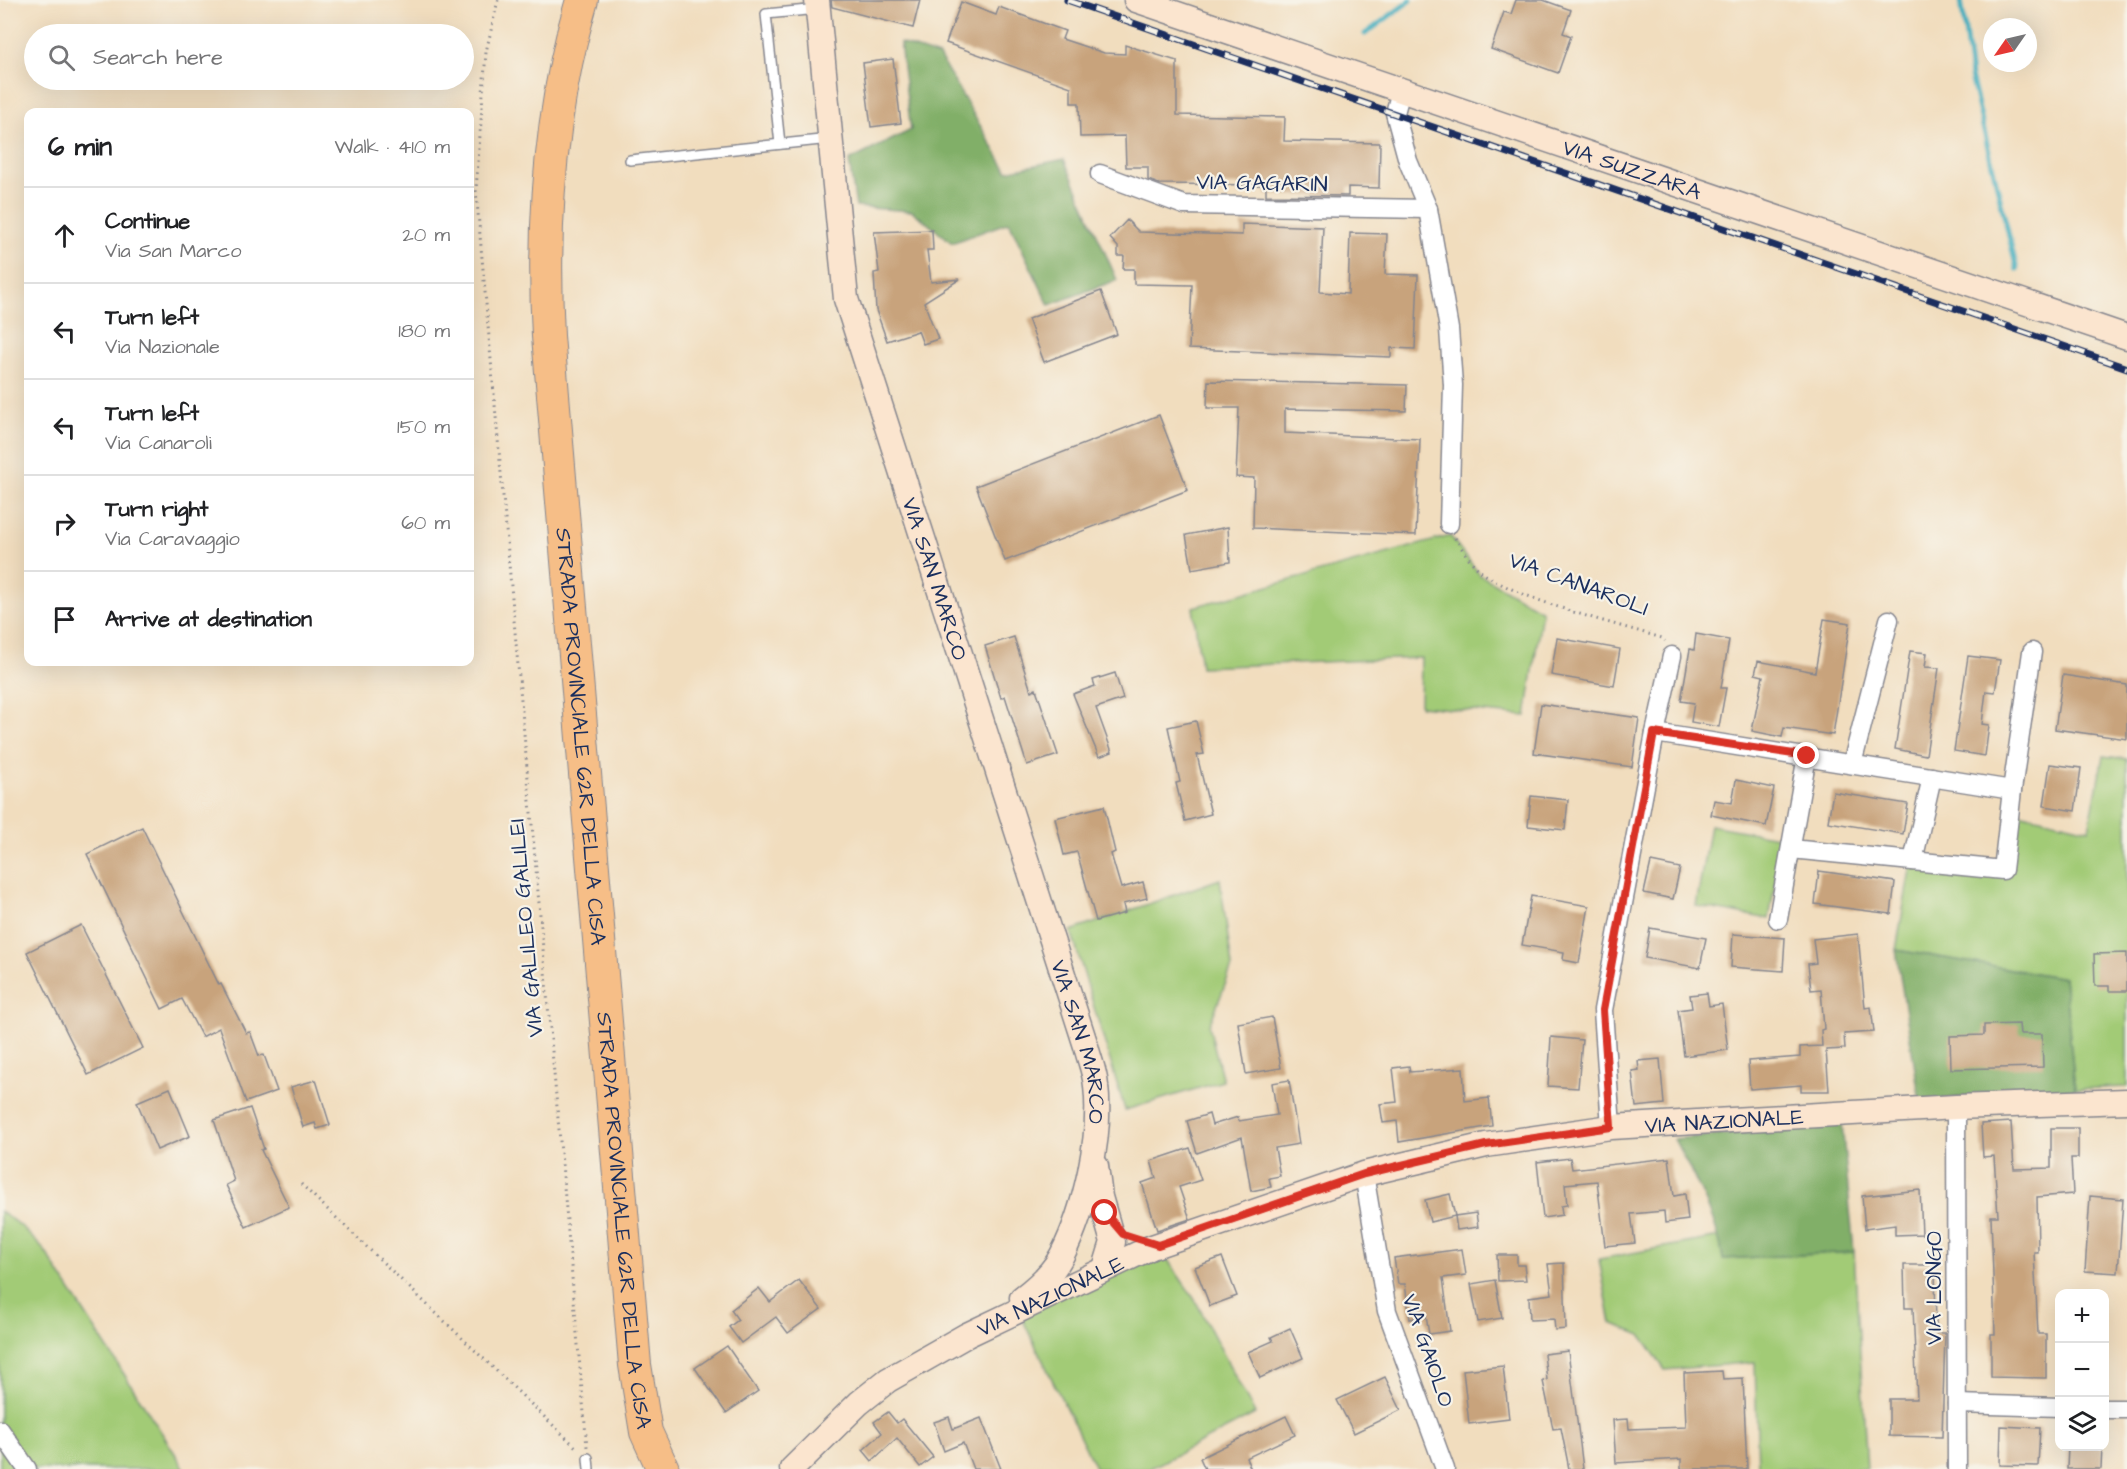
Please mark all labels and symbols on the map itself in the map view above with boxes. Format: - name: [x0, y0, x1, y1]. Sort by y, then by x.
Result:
- north arrow: [1983, 18, 2037, 72]
- street label: VIA SUZZARA: [1558, 132, 1705, 208]
- street label: VIA GAGARIN: [1196, 167, 1328, 200]
- street label: VIA SAN MARCO: [894, 494, 975, 665]
- street label: STRADA PROVINCIALE 62R DELLA CISA: [547, 526, 613, 946]
- street label: VIA CANAROLI: [1504, 545, 1653, 624]
- route end: [1793, 742, 1819, 768]
- street label: VIA GALILEO GALILEI: [502, 817, 551, 1038]
- street label: VIA SAN MARCO: [1042, 956, 1111, 1125]
- street label: STRADA PROVINCIALE 62R DELLA CISA: [588, 1011, 659, 1431]
- street label: VIA NAZIONALE: [1644, 1102, 1805, 1142]
- route start: [1091, 1199, 1117, 1225]
- street label: VIA LONGO: [1919, 1231, 1950, 1345]
- street label: VIA NAZIONALE: [972, 1249, 1129, 1345]
- street label: VIA GAIOLO: [1394, 1290, 1461, 1411]

